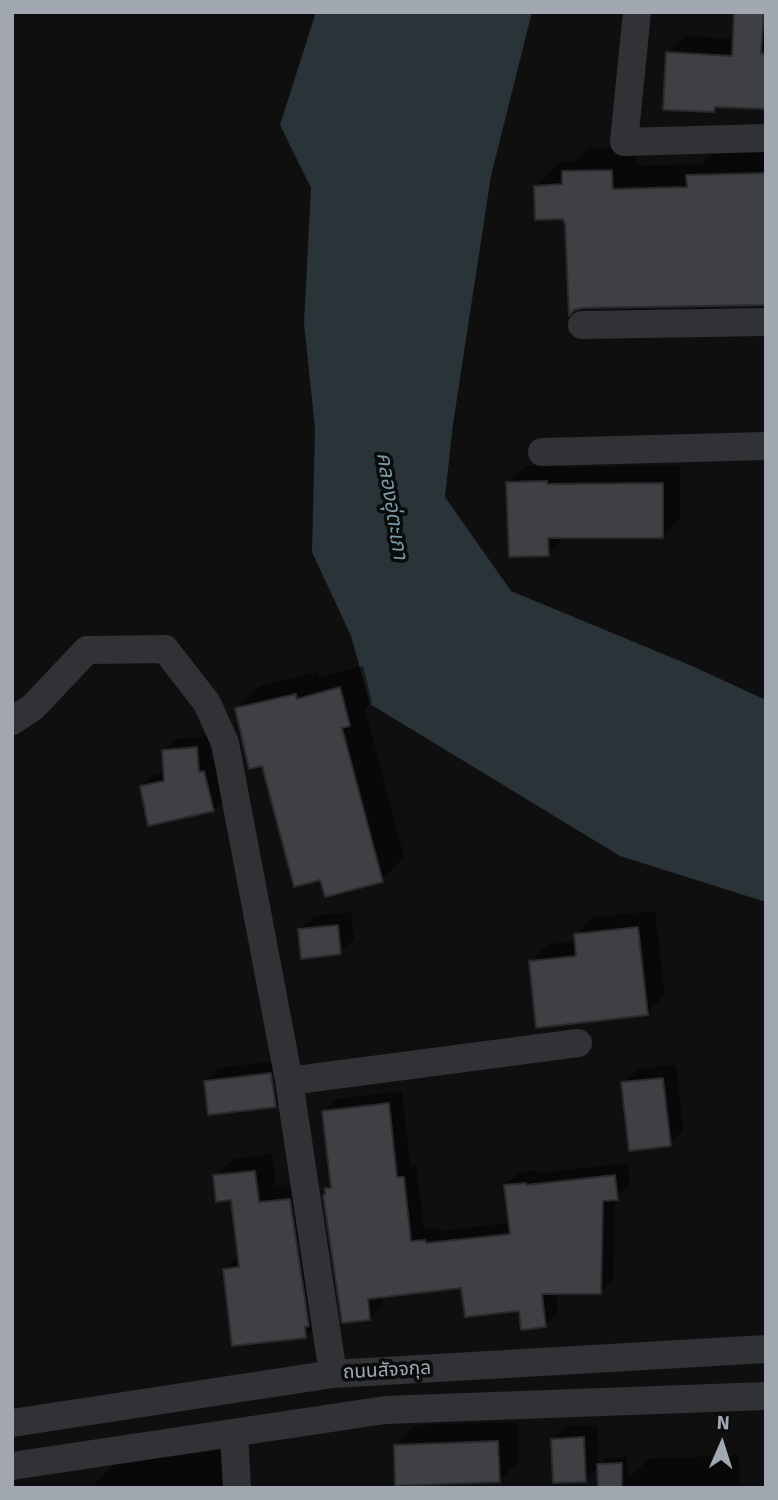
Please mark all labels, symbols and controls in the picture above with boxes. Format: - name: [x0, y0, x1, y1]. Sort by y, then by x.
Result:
- water label: คลองอุ่ตะเภา: [370, 451, 412, 561]
- street label: ถนนสัจจกุล: [342, 1357, 432, 1385]
- north arrow: [687, 1409, 757, 1479]
- text: N: [716, 1411, 730, 1435]

